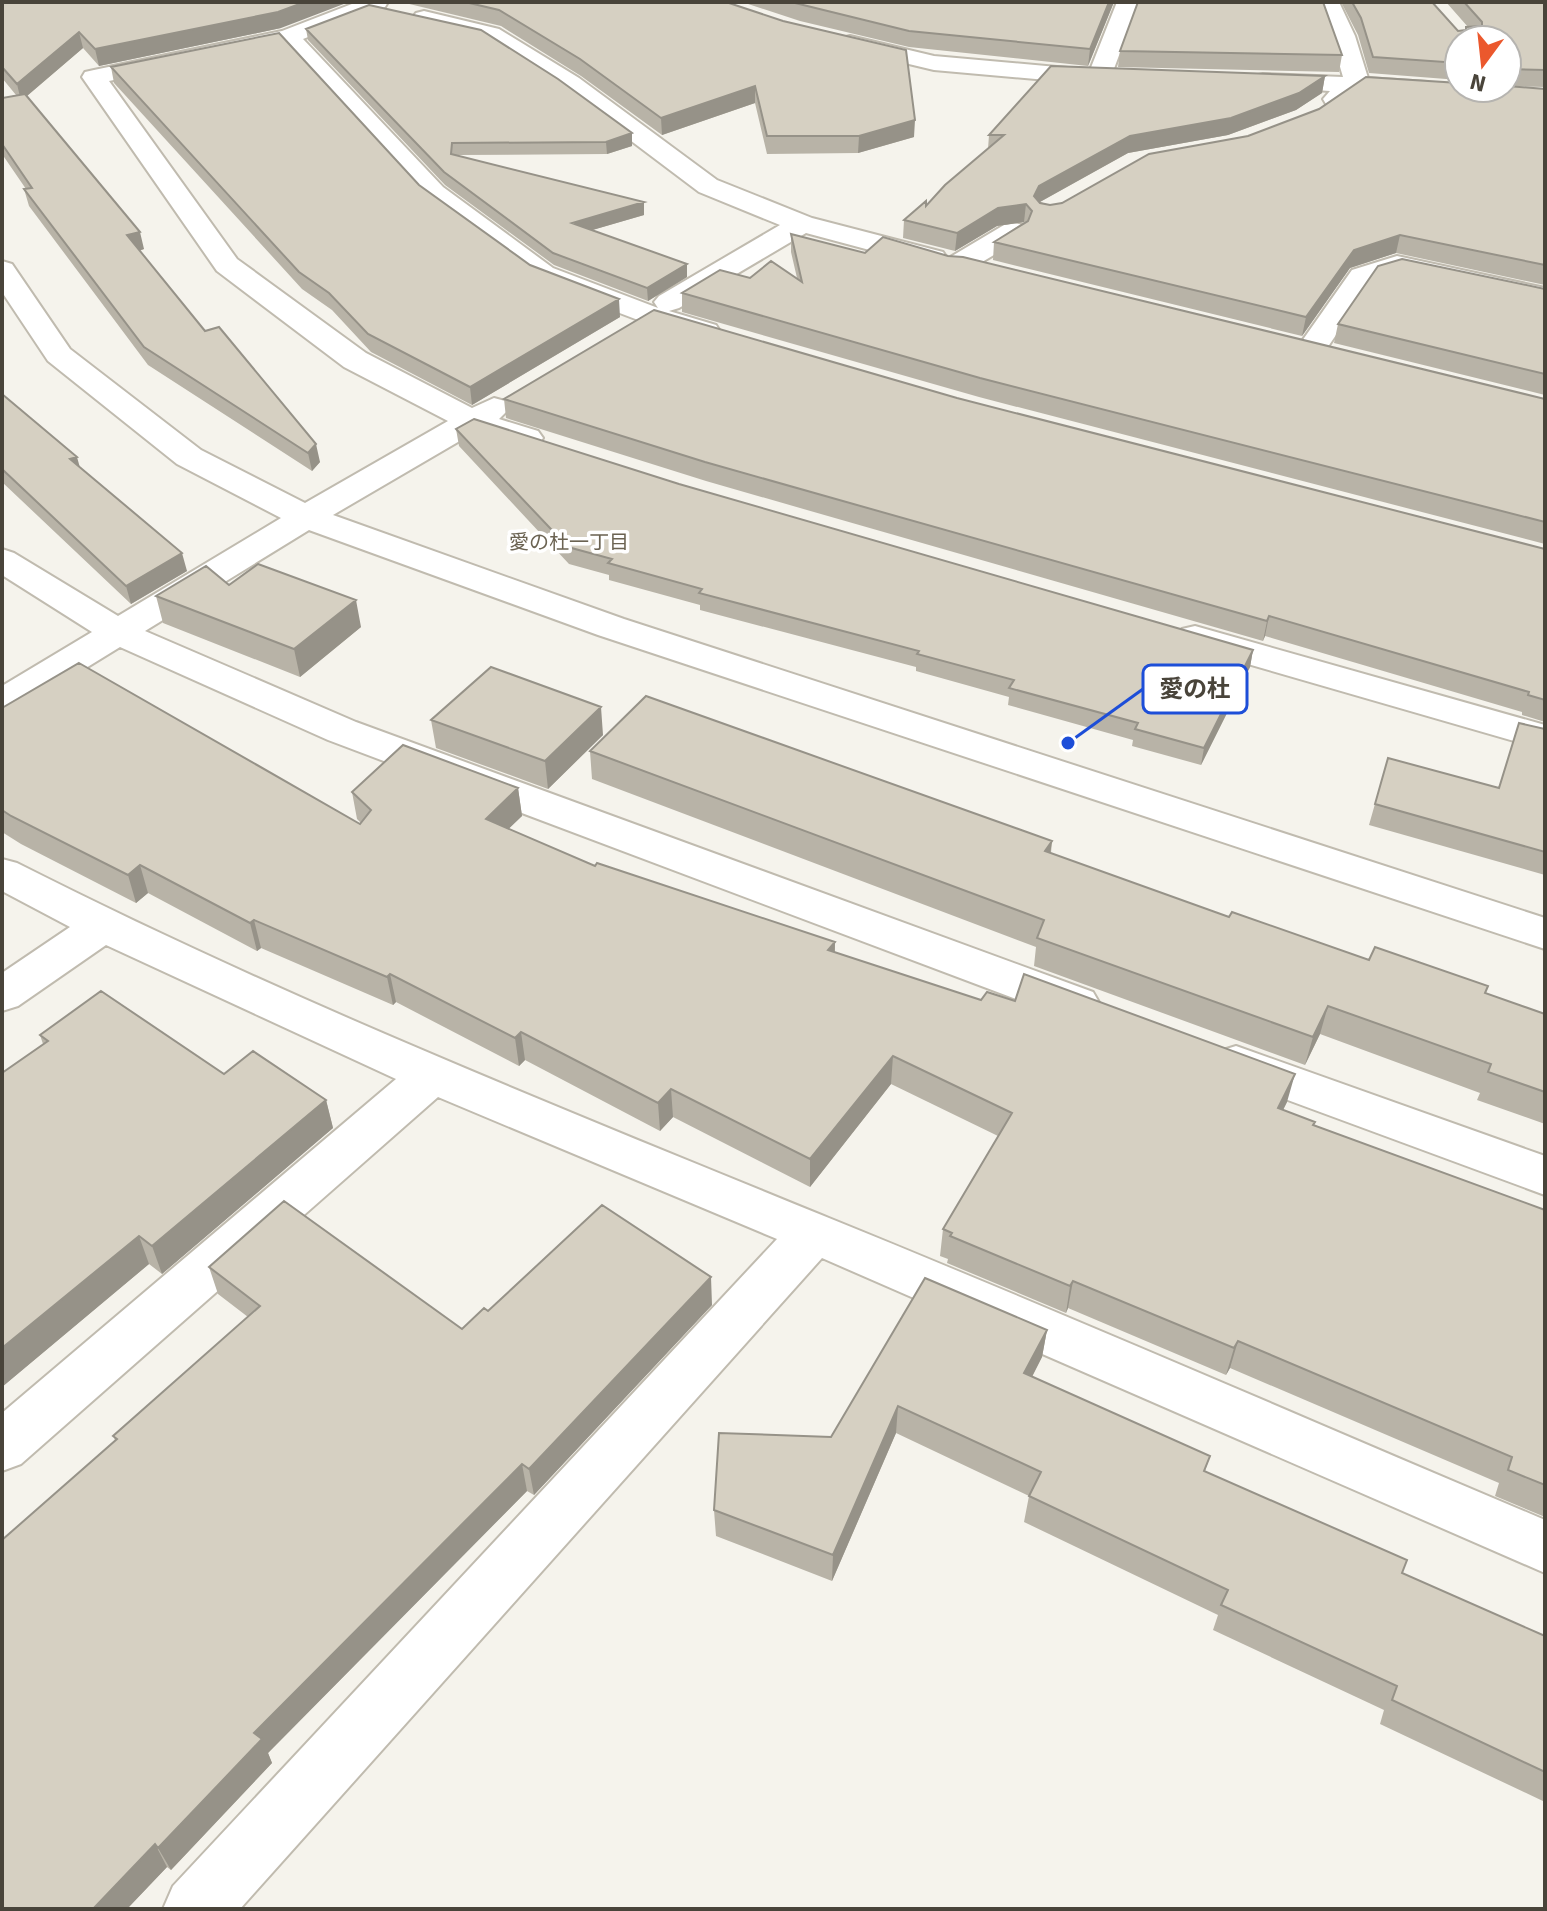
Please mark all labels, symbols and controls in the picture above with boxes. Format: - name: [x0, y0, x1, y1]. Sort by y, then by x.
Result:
- north arrow: [1443, 24, 1523, 104]
- text: N: [1467, 68, 1489, 98]
- district label: 愛の杜一丁目: [509, 530, 629, 555]
- callout: 愛の杜: [1143, 665, 1247, 713]
- text: 愛の杜: [1159, 674, 1231, 704]

